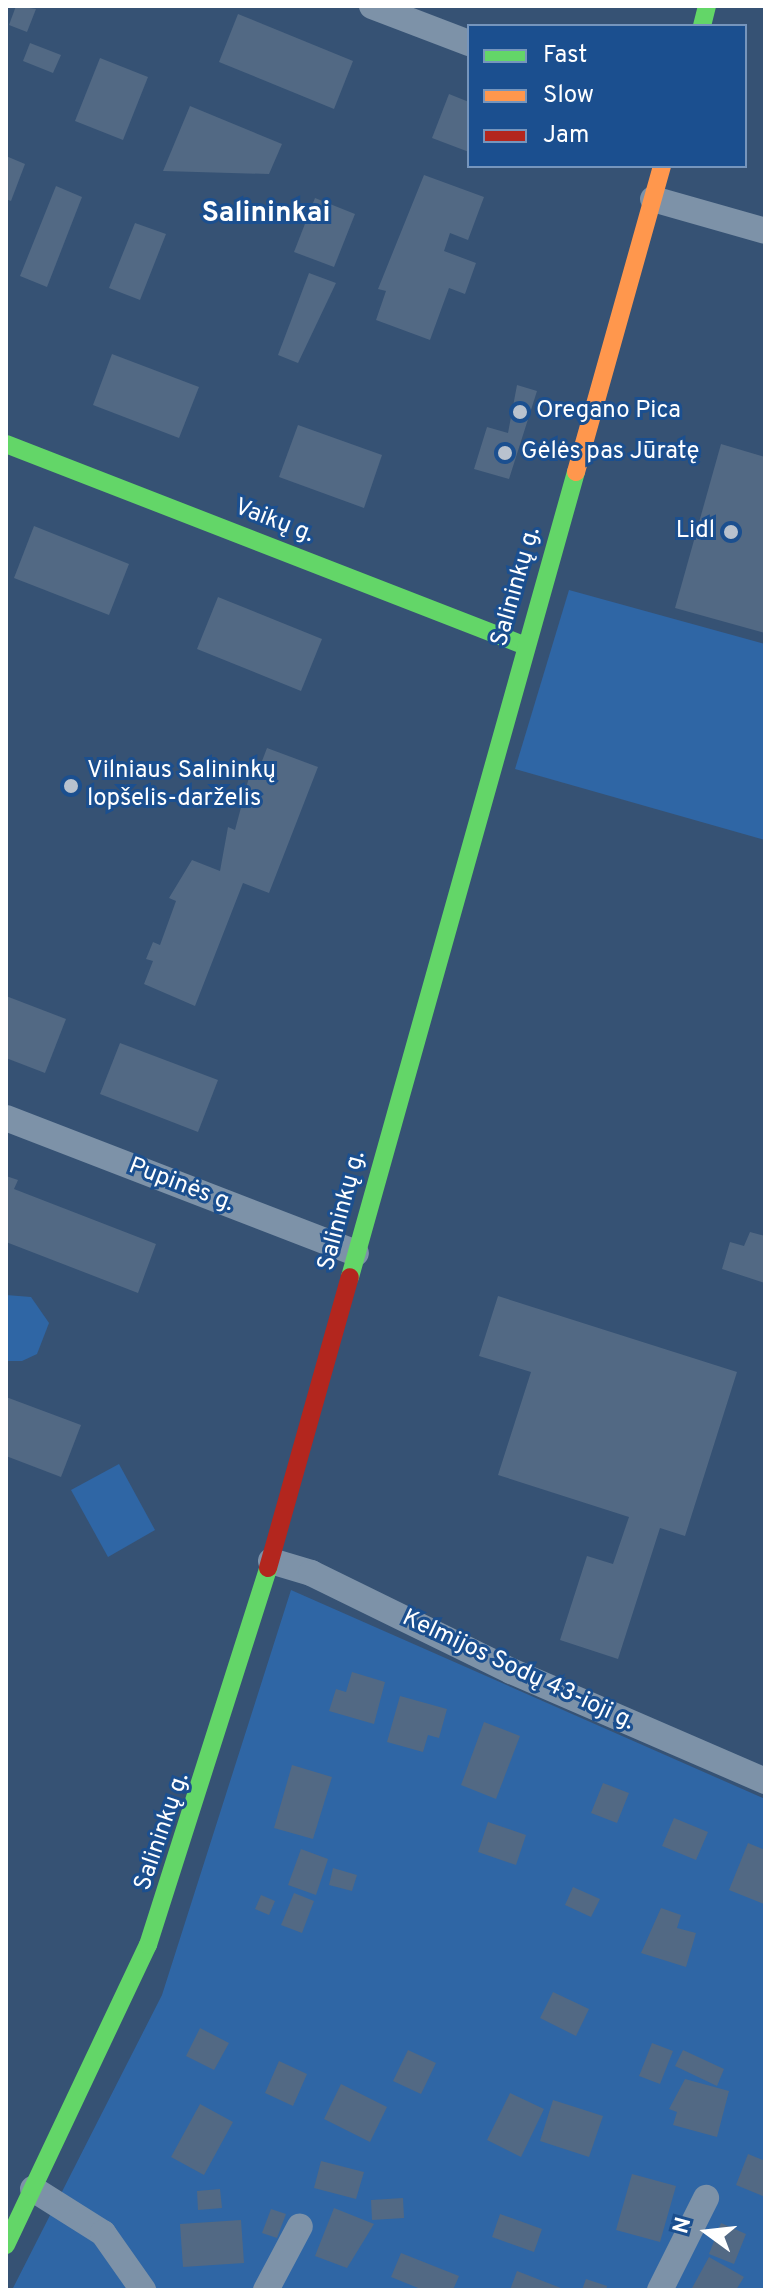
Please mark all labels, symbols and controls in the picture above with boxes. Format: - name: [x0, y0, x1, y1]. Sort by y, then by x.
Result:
- legend: [467, 24, 747, 168]
- text: Fast: [543, 41, 587, 71]
- text: Slow: [543, 81, 594, 111]
- text: Jam: [543, 121, 589, 151]
- district label: Salininkai: [202, 197, 330, 231]
- place label: Oregano Pica: [536, 398, 681, 426]
- marker: Oregano Pica: [511, 403, 529, 421]
- place label: Gėlės pas Jūratę: [521, 439, 699, 467]
- marker: Gėlės pas Jūratę: [496, 444, 514, 462]
- street label: Vaikų g.: [230, 494, 318, 550]
- place label: Lidl: [676, 518, 715, 546]
- marker: Lidl: [722, 523, 740, 541]
- street label: Salininkų g.: [486, 524, 548, 650]
- place label: Vilniaus Salininkų lopšelis-darželis: [87, 758, 276, 814]
- marker: Vilniaus Salininkų lopšelis-darželis: [62, 777, 80, 795]
- street label: Salininkų g.: [313, 1148, 373, 1274]
- street label: Pupinės g.: [124, 1153, 238, 1219]
- street label: Kelmijos Sodų 43-ioji g.: [397, 1604, 639, 1738]
- street label: Salininkų g.: [129, 1769, 197, 1895]
- north arrow: [667, 2192, 747, 2272]
- text: N: [668, 2215, 698, 2237]

